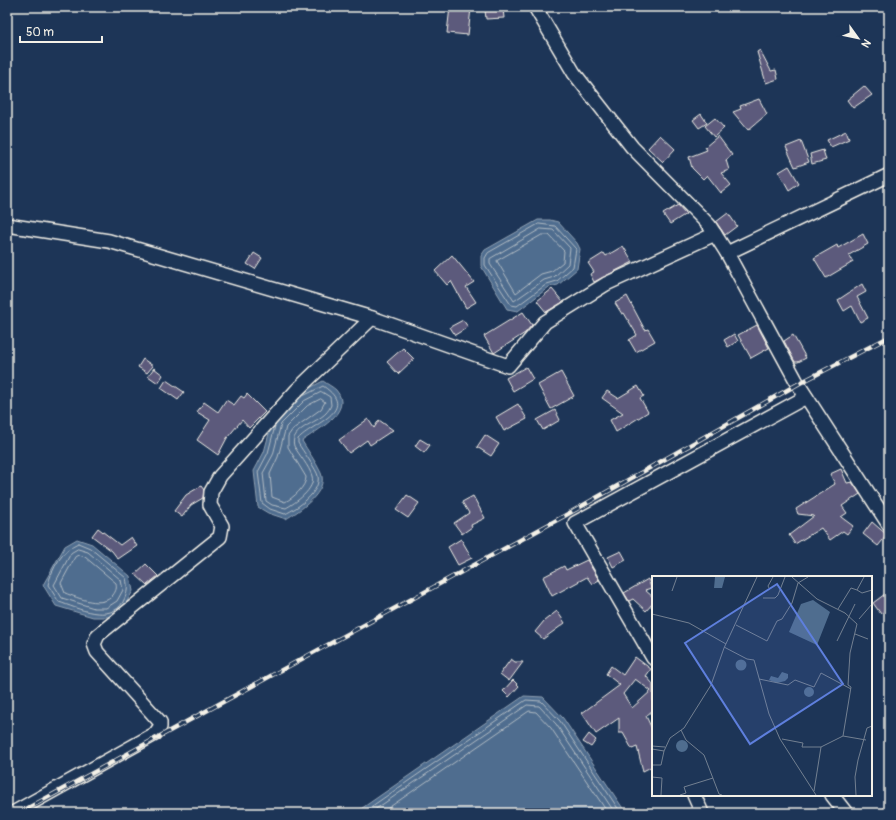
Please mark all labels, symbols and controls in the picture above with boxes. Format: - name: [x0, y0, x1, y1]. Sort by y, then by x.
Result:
- scale bar: [20, 18, 102, 44]
- north arrow: [838, 18, 878, 58]
- text: 50 m: [26, 25, 54, 40]
- text: N: [858, 37, 873, 50]
- inset map: [652, 576, 872, 796]

